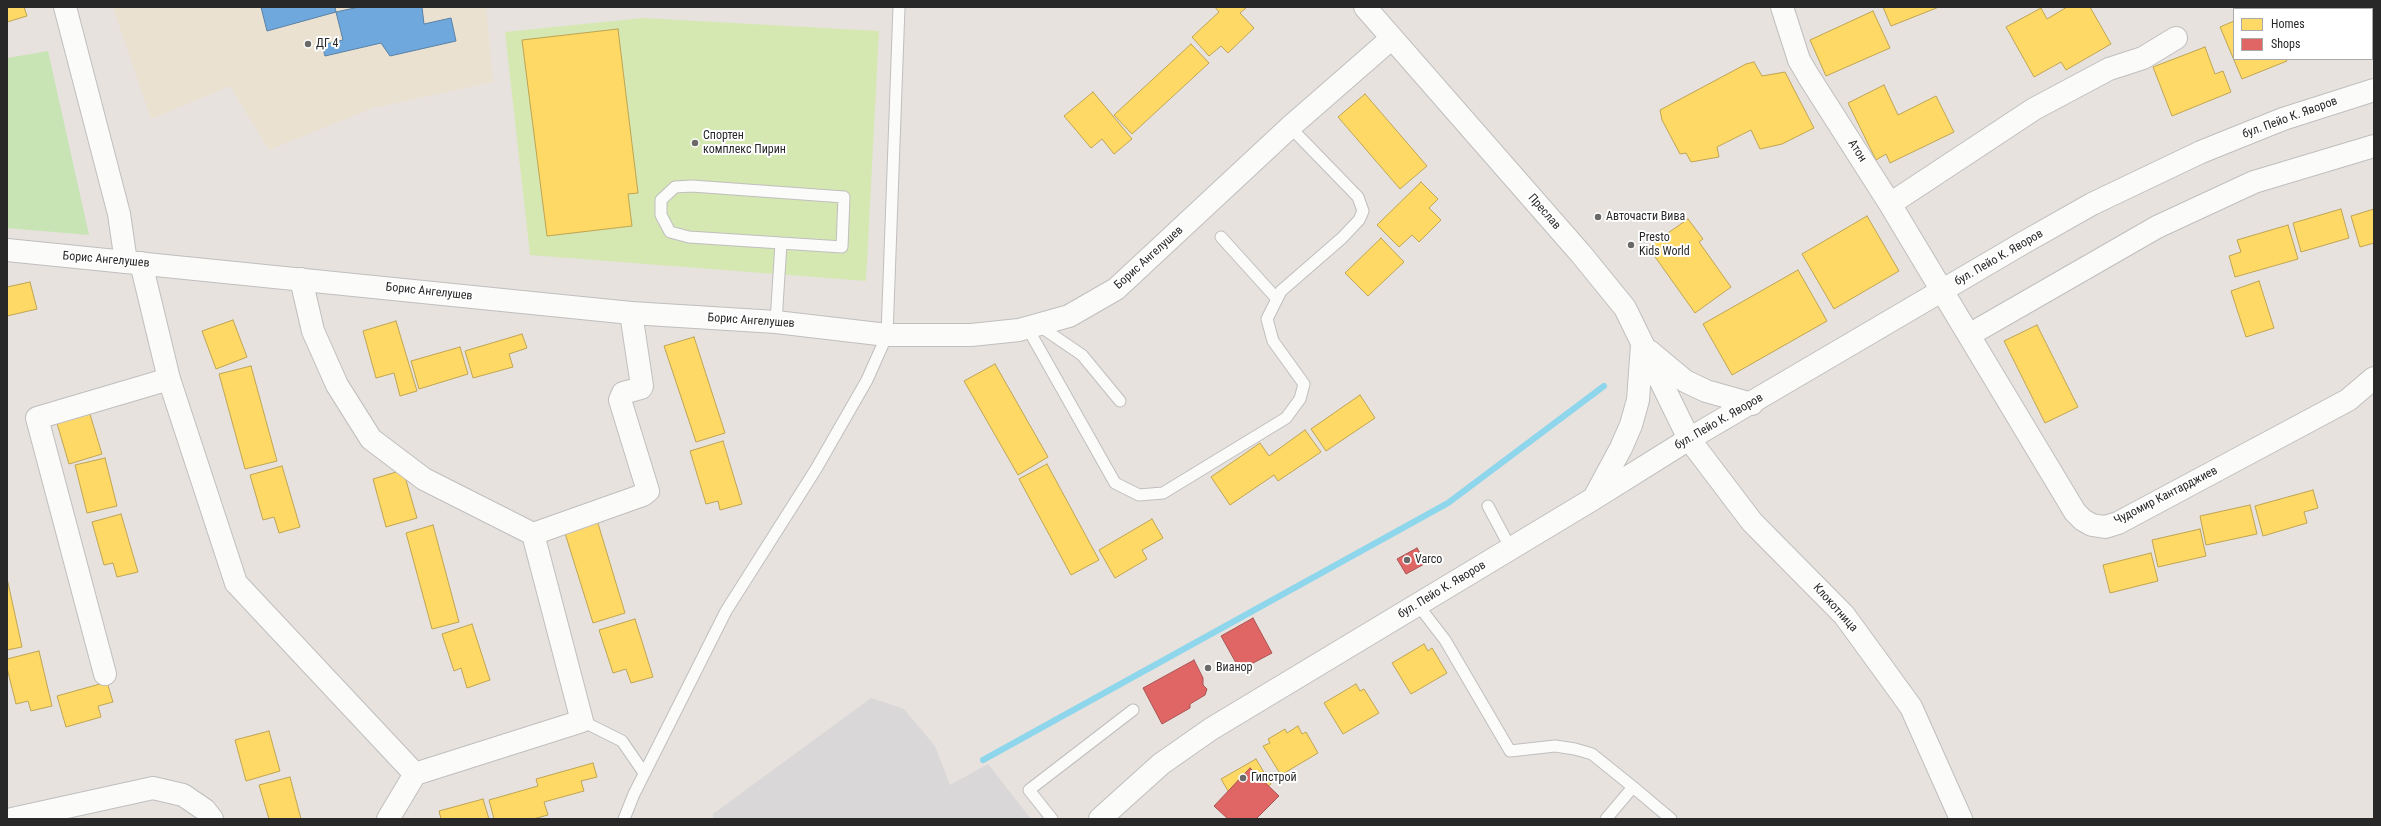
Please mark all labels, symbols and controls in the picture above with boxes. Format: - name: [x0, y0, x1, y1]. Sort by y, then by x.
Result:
- legend: [2233, 8, 2373, 60]
- text: Homes: [2271, 17, 2305, 31]
- place label: ДГ 4: [316, 37, 338, 51]
- text: Shops: [2271, 37, 2300, 51]
- marker: ДГ 4: [303, 39, 313, 49]
- street label: бул. Пейо К. Яворов: [2241, 94, 2339, 142]
- place label: Спортен комплекс Пирин: [703, 129, 786, 157]
- street label: Атон: [1845, 137, 1869, 165]
- marker: Спортен комплекс Пирин: [690, 138, 700, 148]
- street label: Преслав: [1525, 191, 1563, 233]
- place label: Авточасти Вива: [1606, 210, 1685, 224]
- marker: Авточасти Вива: [1593, 212, 1603, 222]
- street label: Борис Ангелушев: [1112, 223, 1186, 293]
- street label: бул. Пейо К. Яворов: [1952, 227, 2046, 289]
- place label: Presto Kids World: [1639, 231, 1690, 259]
- marker: Presto Kids World: [1626, 240, 1636, 250]
- street label: Борис Ангелушев: [62, 249, 150, 271]
- street label: Борис Ангелушев: [385, 280, 473, 304]
- street label: Борис Ангелушев: [707, 311, 795, 331]
- street label: бул. Пейо К. Яворов: [1672, 391, 1766, 453]
- street label: Чудомир Кантарджиев: [2112, 464, 2220, 528]
- place label: Varco: [1415, 553, 1442, 567]
- marker: Varco: [1402, 555, 1412, 565]
- street label: бул. Пейо К. Яворов: [1395, 558, 1489, 622]
- street label: Клокотница: [1810, 581, 1860, 635]
- place label: Вианор: [1216, 661, 1252, 675]
- marker: Вианор: [1203, 663, 1213, 673]
- place label: Гипстрой: [1251, 771, 1297, 785]
- marker: Гипстрой: [1238, 773, 1248, 783]

